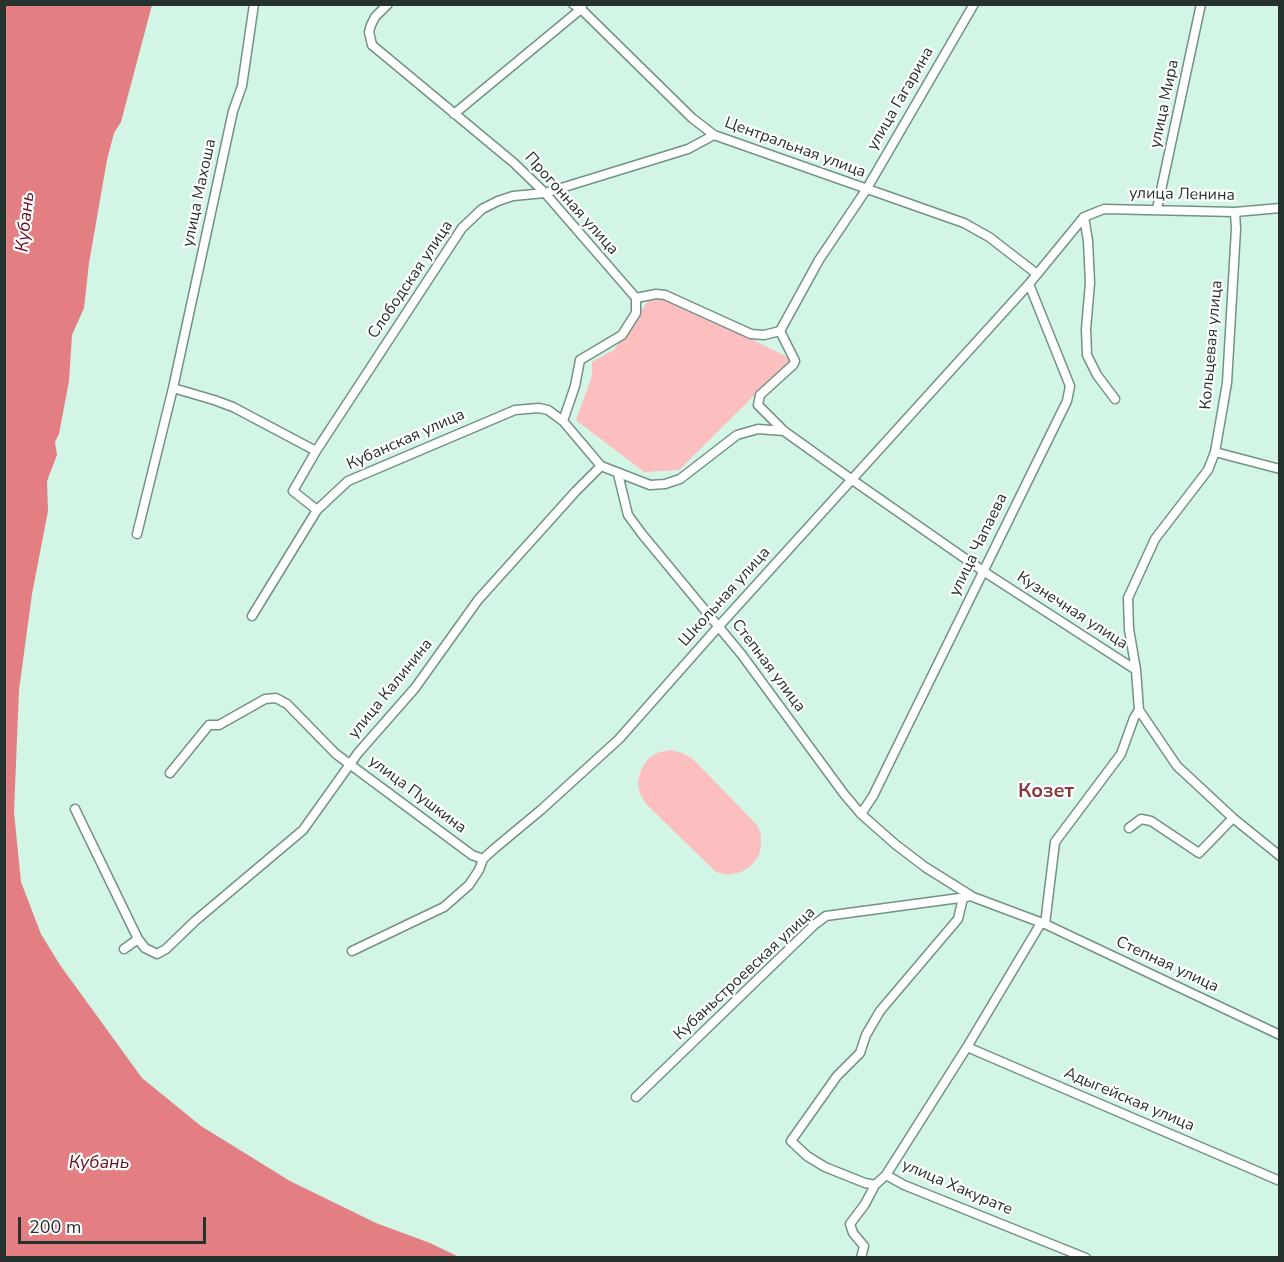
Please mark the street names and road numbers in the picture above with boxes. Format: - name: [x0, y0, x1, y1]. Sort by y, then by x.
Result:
- street label: улица Гагарина: [864, 44, 938, 154]
- street label: улица Мира: [1146, 58, 1184, 150]
- street label: Центральная улица: [722, 113, 868, 183]
- street label: улица Махоша: [179, 137, 221, 249]
- street label: Прогонная улица: [520, 149, 622, 259]
- street label: улица Ленина: [1129, 184, 1235, 206]
- street label: Слободская улица: [364, 217, 458, 343]
- street label: Кольцевая улица: [1197, 280, 1227, 410]
- street label: Кубанская улица: [344, 405, 468, 475]
- street label: улица Чапаева: [946, 490, 1012, 600]
- street label: Школьная улица: [675, 543, 775, 651]
- street label: Кузнечная улица: [1013, 568, 1131, 654]
- street label: Степная улица: [727, 616, 809, 716]
- street label: улица Калинина: [345, 635, 437, 743]
- street label: улица Пушкина: [364, 752, 470, 838]
- street label: Кубаньстроевская улица: [670, 903, 820, 1045]
- street label: Степная улица: [1113, 933, 1221, 997]
- street label: Адыгейская улица: [1061, 1064, 1197, 1136]
- street label: улица Хакурате: [899, 1156, 1015, 1220]

